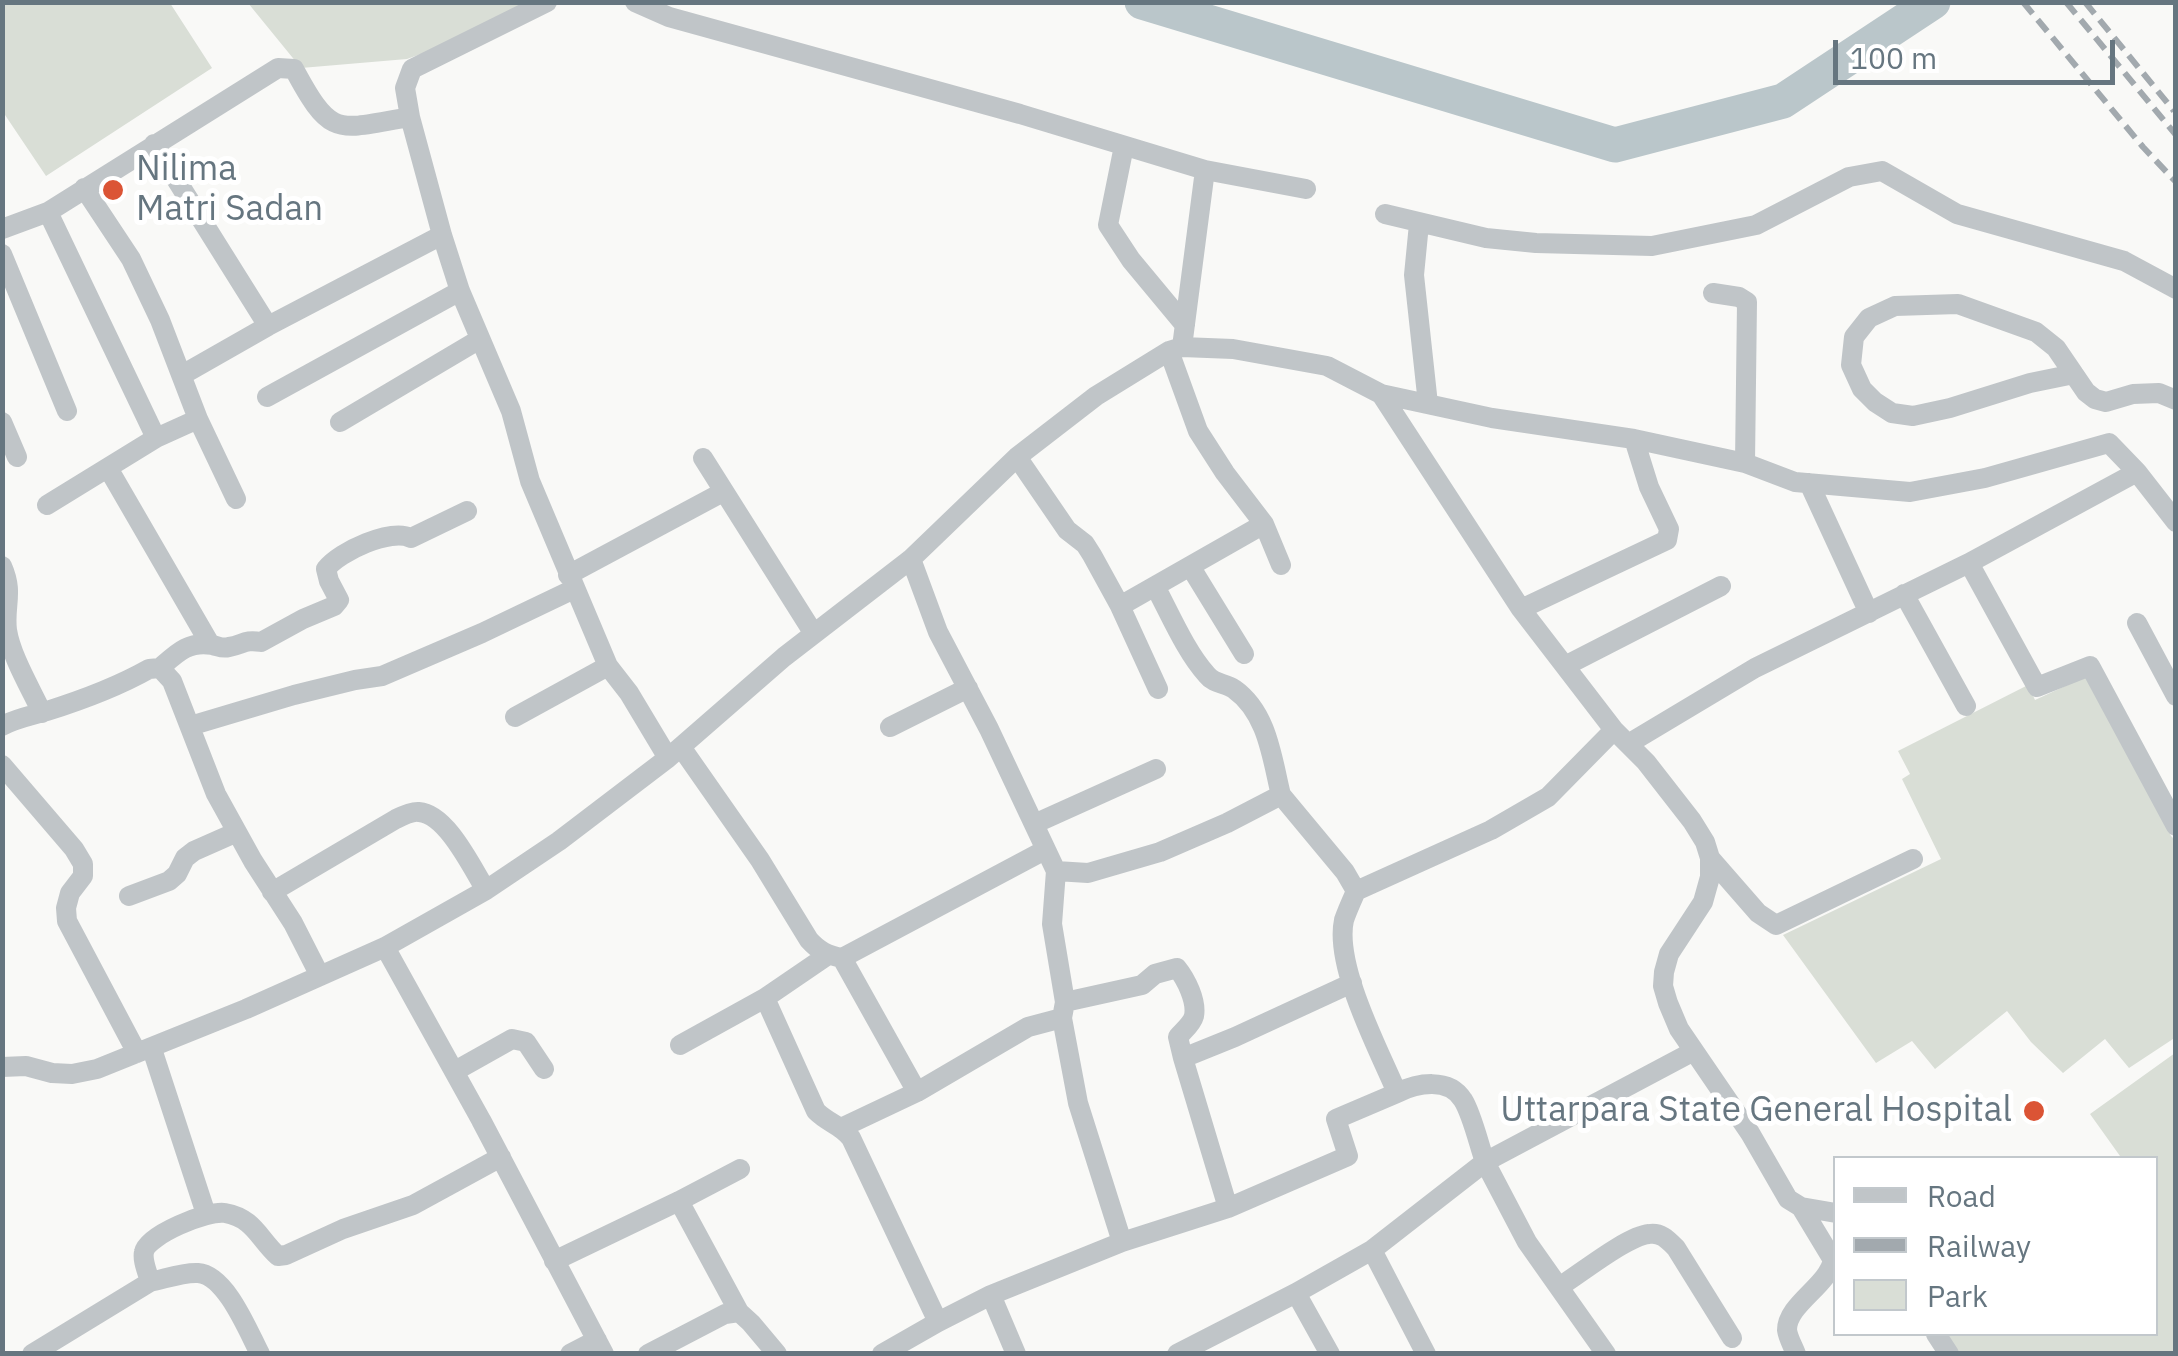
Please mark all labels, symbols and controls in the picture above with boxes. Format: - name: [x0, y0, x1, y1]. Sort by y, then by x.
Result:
- scale bar: [1838, 20, 2120, 82]
- text: 100 m: [1850, 38, 1937, 77]
- place label: Nilima Matri Sadan: [136, 149, 323, 231]
- marker: Nilima Matri Sadan: [100, 177, 126, 203]
- place label: Uttarpara State General Hospital: [1500, 1090, 2012, 1132]
- marker: Uttarpara State General Hospital: [2021, 1098, 2047, 1124]
- legend: [1833, 1156, 2158, 1336]
- text: Road: [1927, 1176, 1996, 1215]
- text: Railway: [1927, 1226, 2031, 1265]
- text: Park: [1927, 1276, 1988, 1315]

